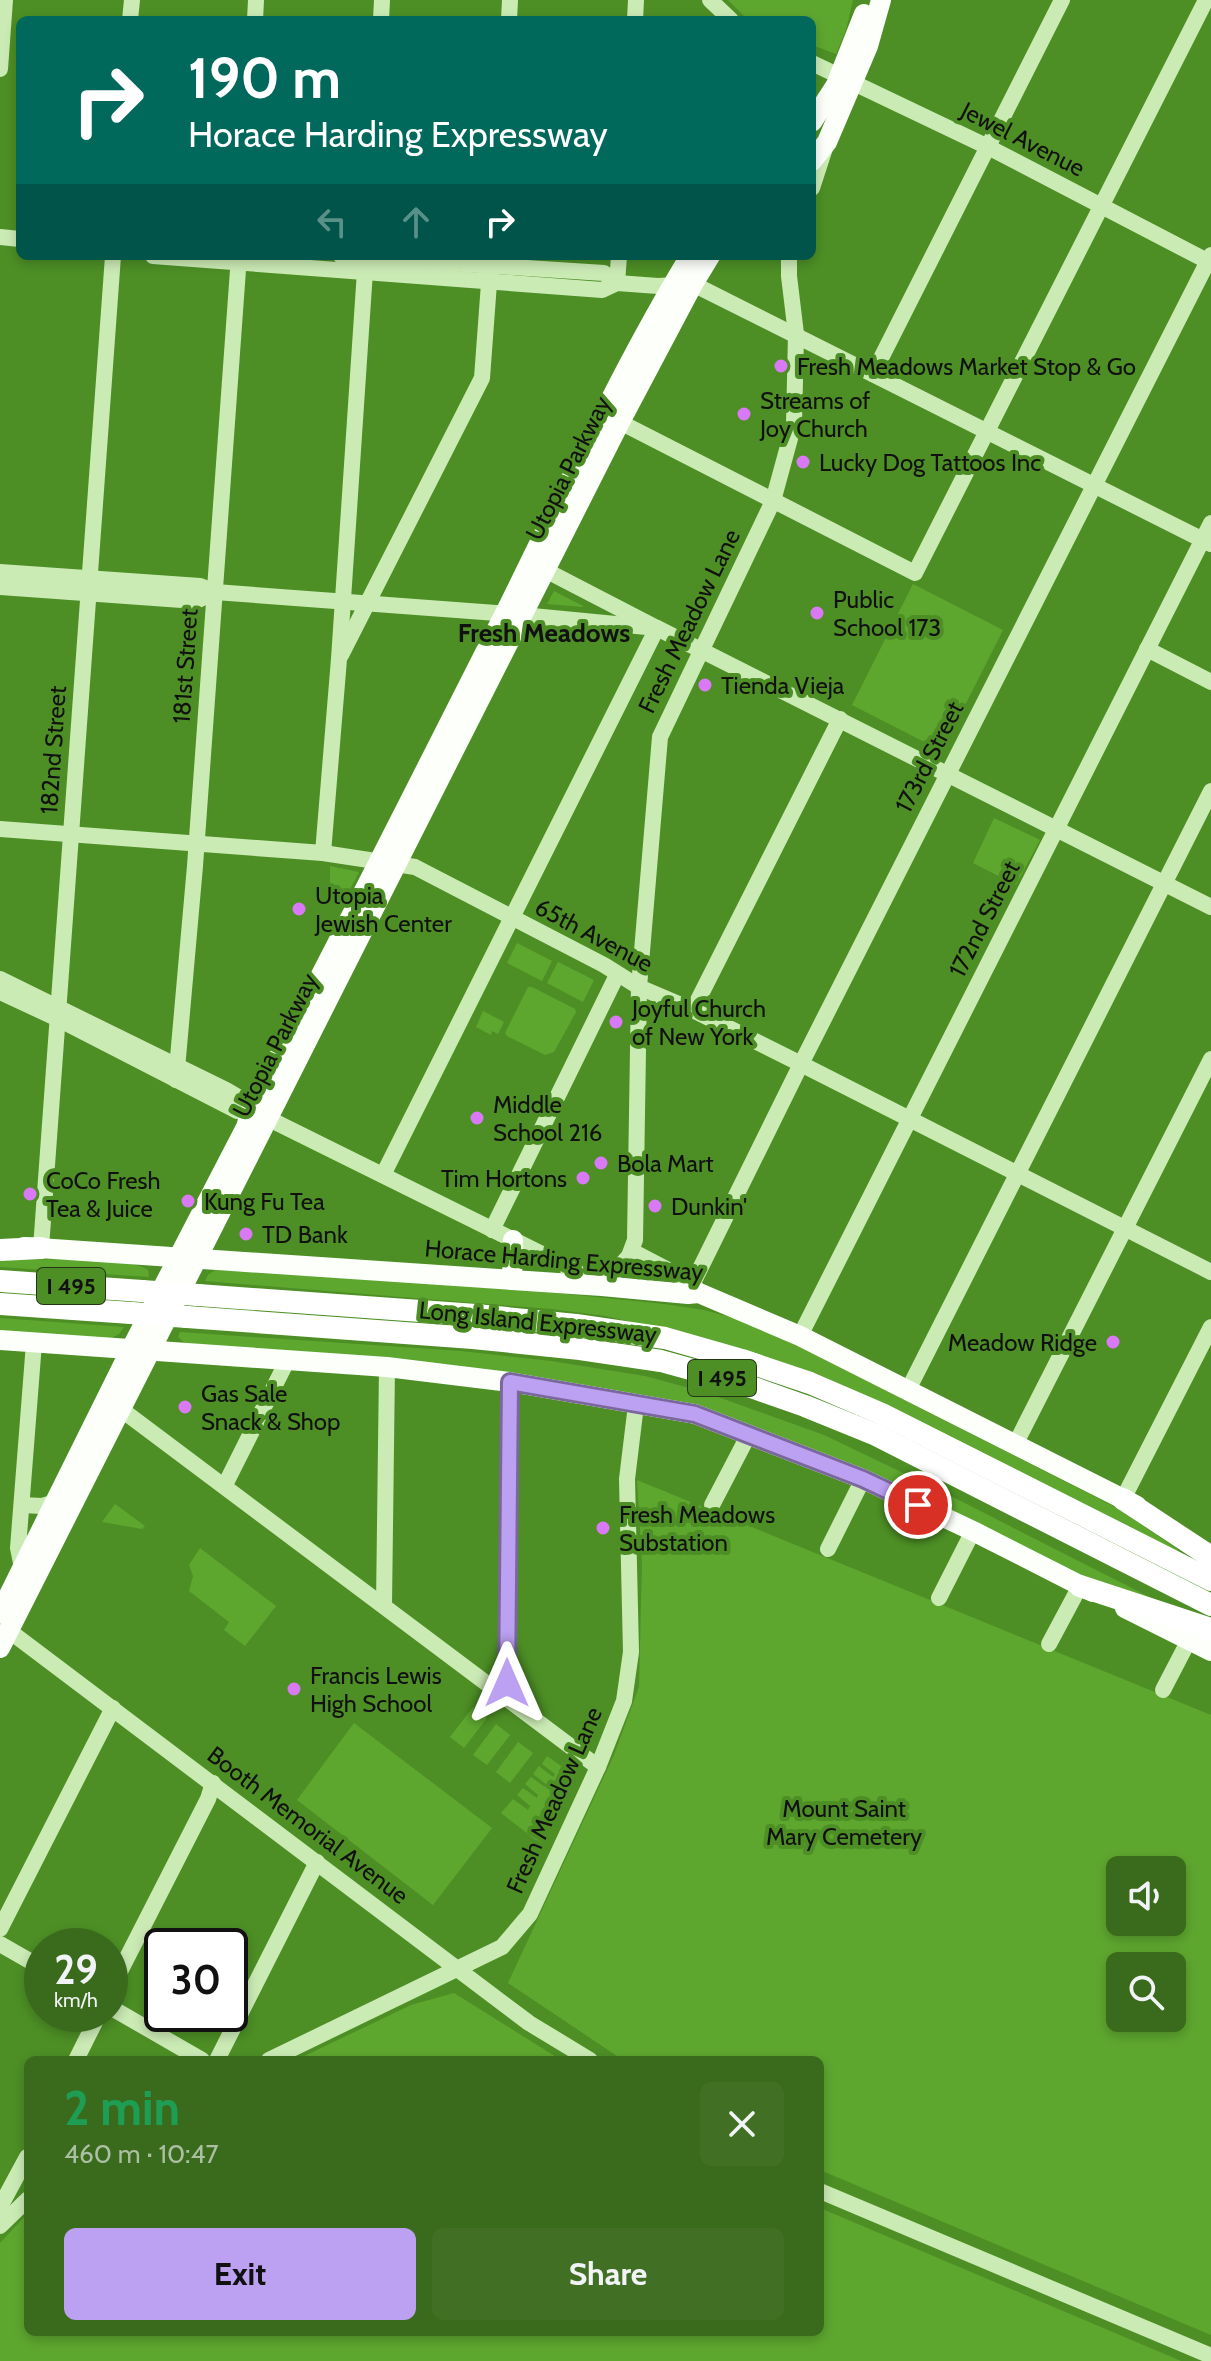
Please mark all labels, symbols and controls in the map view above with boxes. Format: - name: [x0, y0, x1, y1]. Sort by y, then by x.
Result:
- text: 190 m: [188, 44, 341, 112]
- icon: right: [56, 48, 160, 152]
- street label: Jewel Avenue: [955, 95, 1090, 183]
- text: Horace Harding Expressway: [188, 112, 608, 156]
- icon: left: [310, 200, 354, 244]
- icon: ahead: [394, 200, 438, 244]
- icon: right: [478, 200, 522, 244]
- place label: Fresh Meadows Market Stop & Go: [797, 352, 1136, 381]
- marker: Fresh Meadows Market Stop & Go: [772, 357, 790, 375]
- place label: Streams of Joy Church: [759, 386, 870, 443]
- street label: Utopia Parkway: [519, 391, 617, 545]
- marker: Streams of Joy Church: [735, 405, 753, 423]
- place label: Lucky Dog Tattoos Inc: [819, 448, 1041, 477]
- marker: Lucky Dog Tattoos Inc: [794, 453, 812, 471]
- street label: Fresh Meadow Lane: [632, 524, 746, 718]
- place label: Public School 173: [833, 585, 941, 642]
- marker: Public School 173: [808, 604, 826, 622]
- street label: 181st Street: [167, 607, 203, 725]
- district label: Fresh Meadows: [458, 617, 630, 649]
- place label: Tienda Vieja: [721, 671, 845, 700]
- marker: Tienda Vieja: [696, 676, 714, 694]
- street label: 182nd Street: [34, 685, 72, 815]
- street label: 173rd Street: [889, 697, 969, 817]
- street label: 172nd Street: [942, 856, 1026, 982]
- place label: Utopia Jewish Center: [314, 881, 452, 938]
- street label: 65th Avenue: [530, 892, 658, 978]
- marker: Utopia Jewish Center: [290, 900, 308, 918]
- street label: Utopia Parkway: [226, 968, 324, 1122]
- place label: Joyful Church of New York: [631, 994, 766, 1051]
- marker: Joyful Church of New York: [607, 1013, 625, 1031]
- place label: Middle School 216: [493, 1090, 602, 1147]
- marker: Middle School 216: [468, 1109, 486, 1127]
- place label: Bola Mart: [617, 1149, 714, 1178]
- marker: Bola Mart: [592, 1154, 610, 1172]
- place label: Tim Hortons: [441, 1164, 567, 1193]
- place label: CoCo Fresh Tea & Juice: [46, 1166, 160, 1223]
- marker: Tim Hortons: [574, 1169, 592, 1187]
- marker: CoCo Fresh Tea & Juice: [21, 1185, 39, 1203]
- place label: Kung Fu Tea: [204, 1187, 325, 1216]
- marker: Kung Fu Tea: [179, 1192, 197, 1210]
- place label: Dunkin': [671, 1192, 747, 1221]
- marker: Dunkin': [646, 1197, 664, 1215]
- place label: TD Bank: [262, 1220, 348, 1249]
- marker: TD Bank: [237, 1225, 255, 1243]
- street label: Horace Harding Expressway: [423, 1233, 705, 1287]
- road number: I 495: [37, 1268, 105, 1304]
- street label: Long Island Expressway: [418, 1295, 658, 1349]
- place label: Meadow Ridge: [948, 1328, 1097, 1357]
- marker: Meadow Ridge: [1104, 1333, 1122, 1351]
- road number: I 495: [688, 1360, 756, 1396]
- place label: Gas Sale Snack & Shop: [201, 1379, 340, 1436]
- marker: Gas Sale Snack & Shop: [176, 1398, 194, 1416]
- pin: [884, 1471, 952, 1539]
- icon: arrive: [896, 1483, 940, 1527]
- place label: Fresh Meadows Substation: [619, 1500, 775, 1557]
- marker: Fresh Meadows Substation: [594, 1519, 612, 1537]
- position arrow: [465, 1641, 549, 1725]
- place label: Francis Lewis High School: [310, 1661, 442, 1718]
- marker: Francis Lewis High School: [285, 1680, 303, 1698]
- street label: Fresh Meadow Lane: [500, 1702, 608, 1898]
- street label: Booth Memorial Avenue: [202, 1740, 414, 1910]
- park label: Mount Saint Mary Cemetery: [766, 1794, 922, 1851]
- map controls: [1106, 1856, 1186, 2032]
- button: sound: [1106, 1856, 1186, 1936]
- speed limit sign: 30: [144, 1928, 248, 2032]
- text: 29: [54, 1945, 98, 1994]
- button: search: [1106, 1952, 1186, 2032]
- text: km/h: [54, 1988, 98, 2012]
- text: 2 min: [64, 2079, 180, 2137]
- button: close: [700, 2082, 784, 2166]
- text: 460 m · 10:47: [64, 2138, 219, 2170]
- button: Exit: [64, 2228, 416, 2320]
- button: Share: [432, 2228, 784, 2320]

